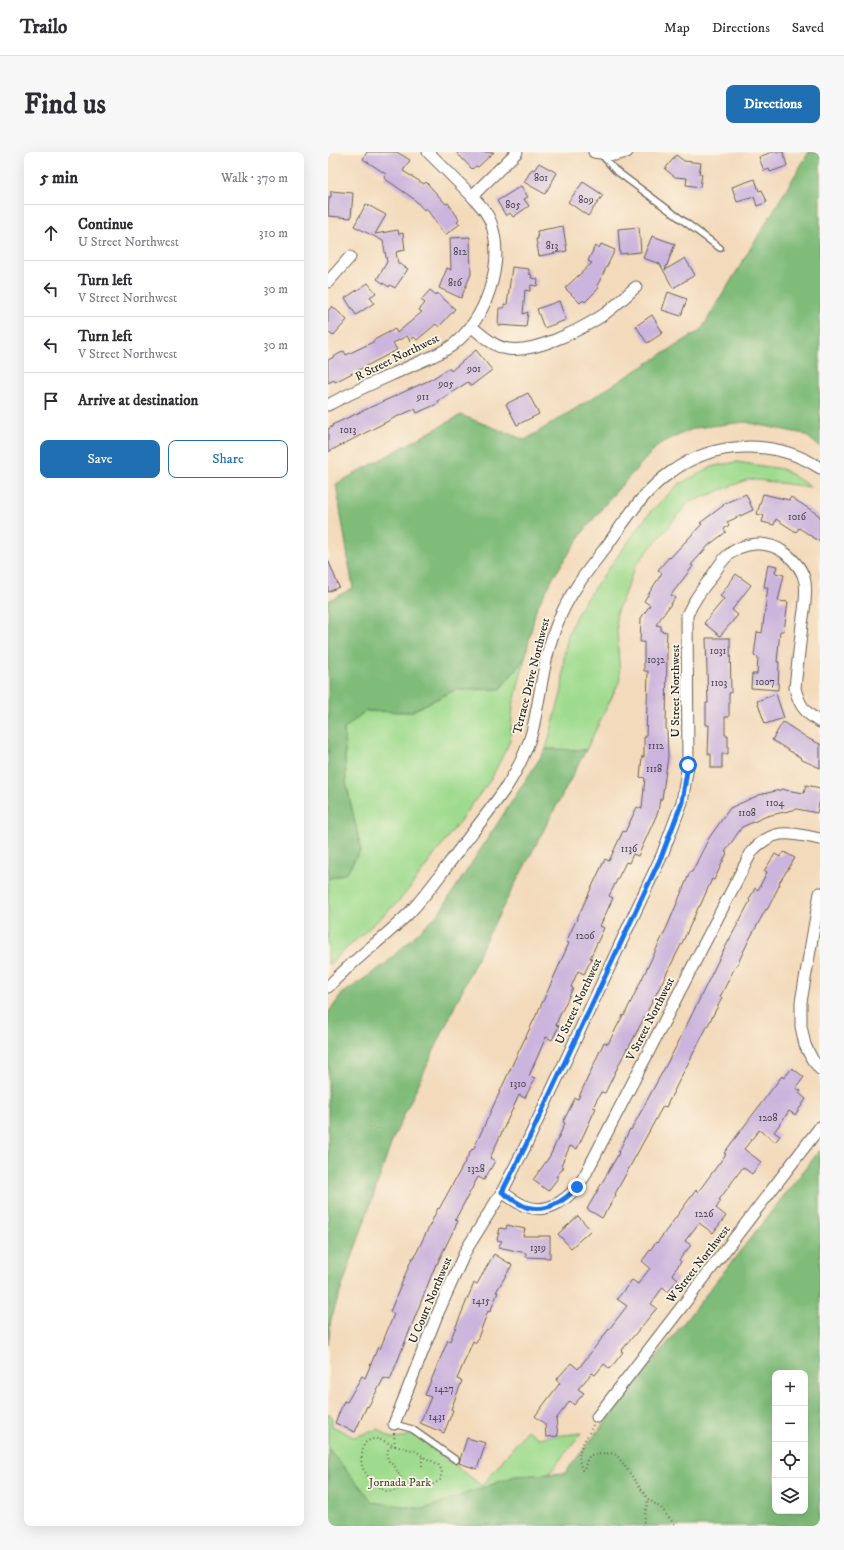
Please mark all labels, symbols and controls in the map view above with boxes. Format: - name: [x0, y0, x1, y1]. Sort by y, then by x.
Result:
- text: Trailo: [20, 16, 67, 39]
- text: Map: [664, 19, 690, 37]
- text: Directions: [712, 19, 770, 37]
- text: Saved: [792, 19, 824, 37]
- button: Directions: [726, 85, 820, 123]
- text: Find us: [24, 87, 106, 122]
- text: 5 min: [40, 167, 78, 189]
- text: Walk · 370 m: [221, 170, 288, 186]
- house number: 801: [534, 172, 548, 184]
- house number: 809: [578, 194, 594, 206]
- house number: 805: [505, 199, 521, 211]
- text: Continue: [78, 215, 133, 234]
- icon: ahead: [40, 222, 62, 244]
- text: 310 m: [259, 225, 288, 241]
- text: U Street Northwest: [78, 234, 179, 250]
- house number: 813: [546, 240, 558, 252]
- house number: 812: [453, 246, 467, 258]
- text: Turn left: [78, 271, 132, 290]
- house number: 816: [448, 277, 463, 289]
- icon: left: [40, 278, 62, 300]
- text: 30 m: [264, 281, 288, 297]
- text: V Street Northwest: [78, 290, 177, 306]
- text: Turn left: [78, 327, 132, 346]
- street label: R Street Northwest: [353, 330, 442, 384]
- icon: left: [40, 334, 62, 356]
- text: 30 m: [264, 337, 288, 353]
- text: V Street Northwest: [78, 346, 177, 362]
- house number: 901: [466, 363, 481, 375]
- house number: 905: [437, 378, 454, 390]
- icon: arrive: [40, 390, 62, 412]
- text: Arrive at destination: [78, 391, 198, 410]
- house number: 911: [416, 391, 429, 403]
- house number: 1013: [340, 424, 356, 436]
- button: Save: [40, 440, 160, 478]
- button: Share: [168, 440, 288, 478]
- house number: 1016: [788, 511, 807, 523]
- street label: Terrace Drive Northwest: [510, 616, 553, 736]
- street label: U Street Northwest: [668, 644, 683, 738]
- house number: 1031: [710, 645, 727, 657]
- house number: 1032: [647, 654, 665, 666]
- house number: 1007: [755, 676, 775, 688]
- house number: 1103: [711, 677, 727, 689]
- house number: 1112: [648, 740, 664, 752]
- route start: [679, 756, 697, 774]
- house number: 1118: [646, 763, 662, 775]
- house number: 1104: [766, 797, 784, 809]
- house number: 1108: [738, 807, 756, 819]
- house number: 1136: [621, 843, 638, 855]
- house number: 1206: [575, 930, 595, 942]
- street label: U Street Northwest: [552, 956, 605, 1047]
- street label: V Street Northwest: [623, 975, 678, 1064]
- house number: 1310: [510, 1078, 526, 1090]
- house number: 1208: [759, 1112, 777, 1124]
- house number: 1328: [467, 1163, 485, 1175]
- route end: [568, 1178, 586, 1196]
- house number: 1226: [695, 1208, 714, 1220]
- street label: W Street Northwest: [663, 1222, 734, 1307]
- house number: 1319: [530, 1242, 546, 1254]
- street label: U Court Northwest: [405, 1254, 456, 1346]
- house number: 1415: [472, 1295, 490, 1307]
- map controls: [772, 1370, 808, 1514]
- button: +: [772, 1370, 808, 1406]
- house number: 1427: [434, 1383, 454, 1395]
- button: −: [772, 1406, 808, 1442]
- house number: 1431: [429, 1411, 446, 1423]
- button: locate: [772, 1442, 808, 1478]
- park label: Jornada Park: [368, 1475, 431, 1490]
- button: layers: [772, 1478, 808, 1514]

